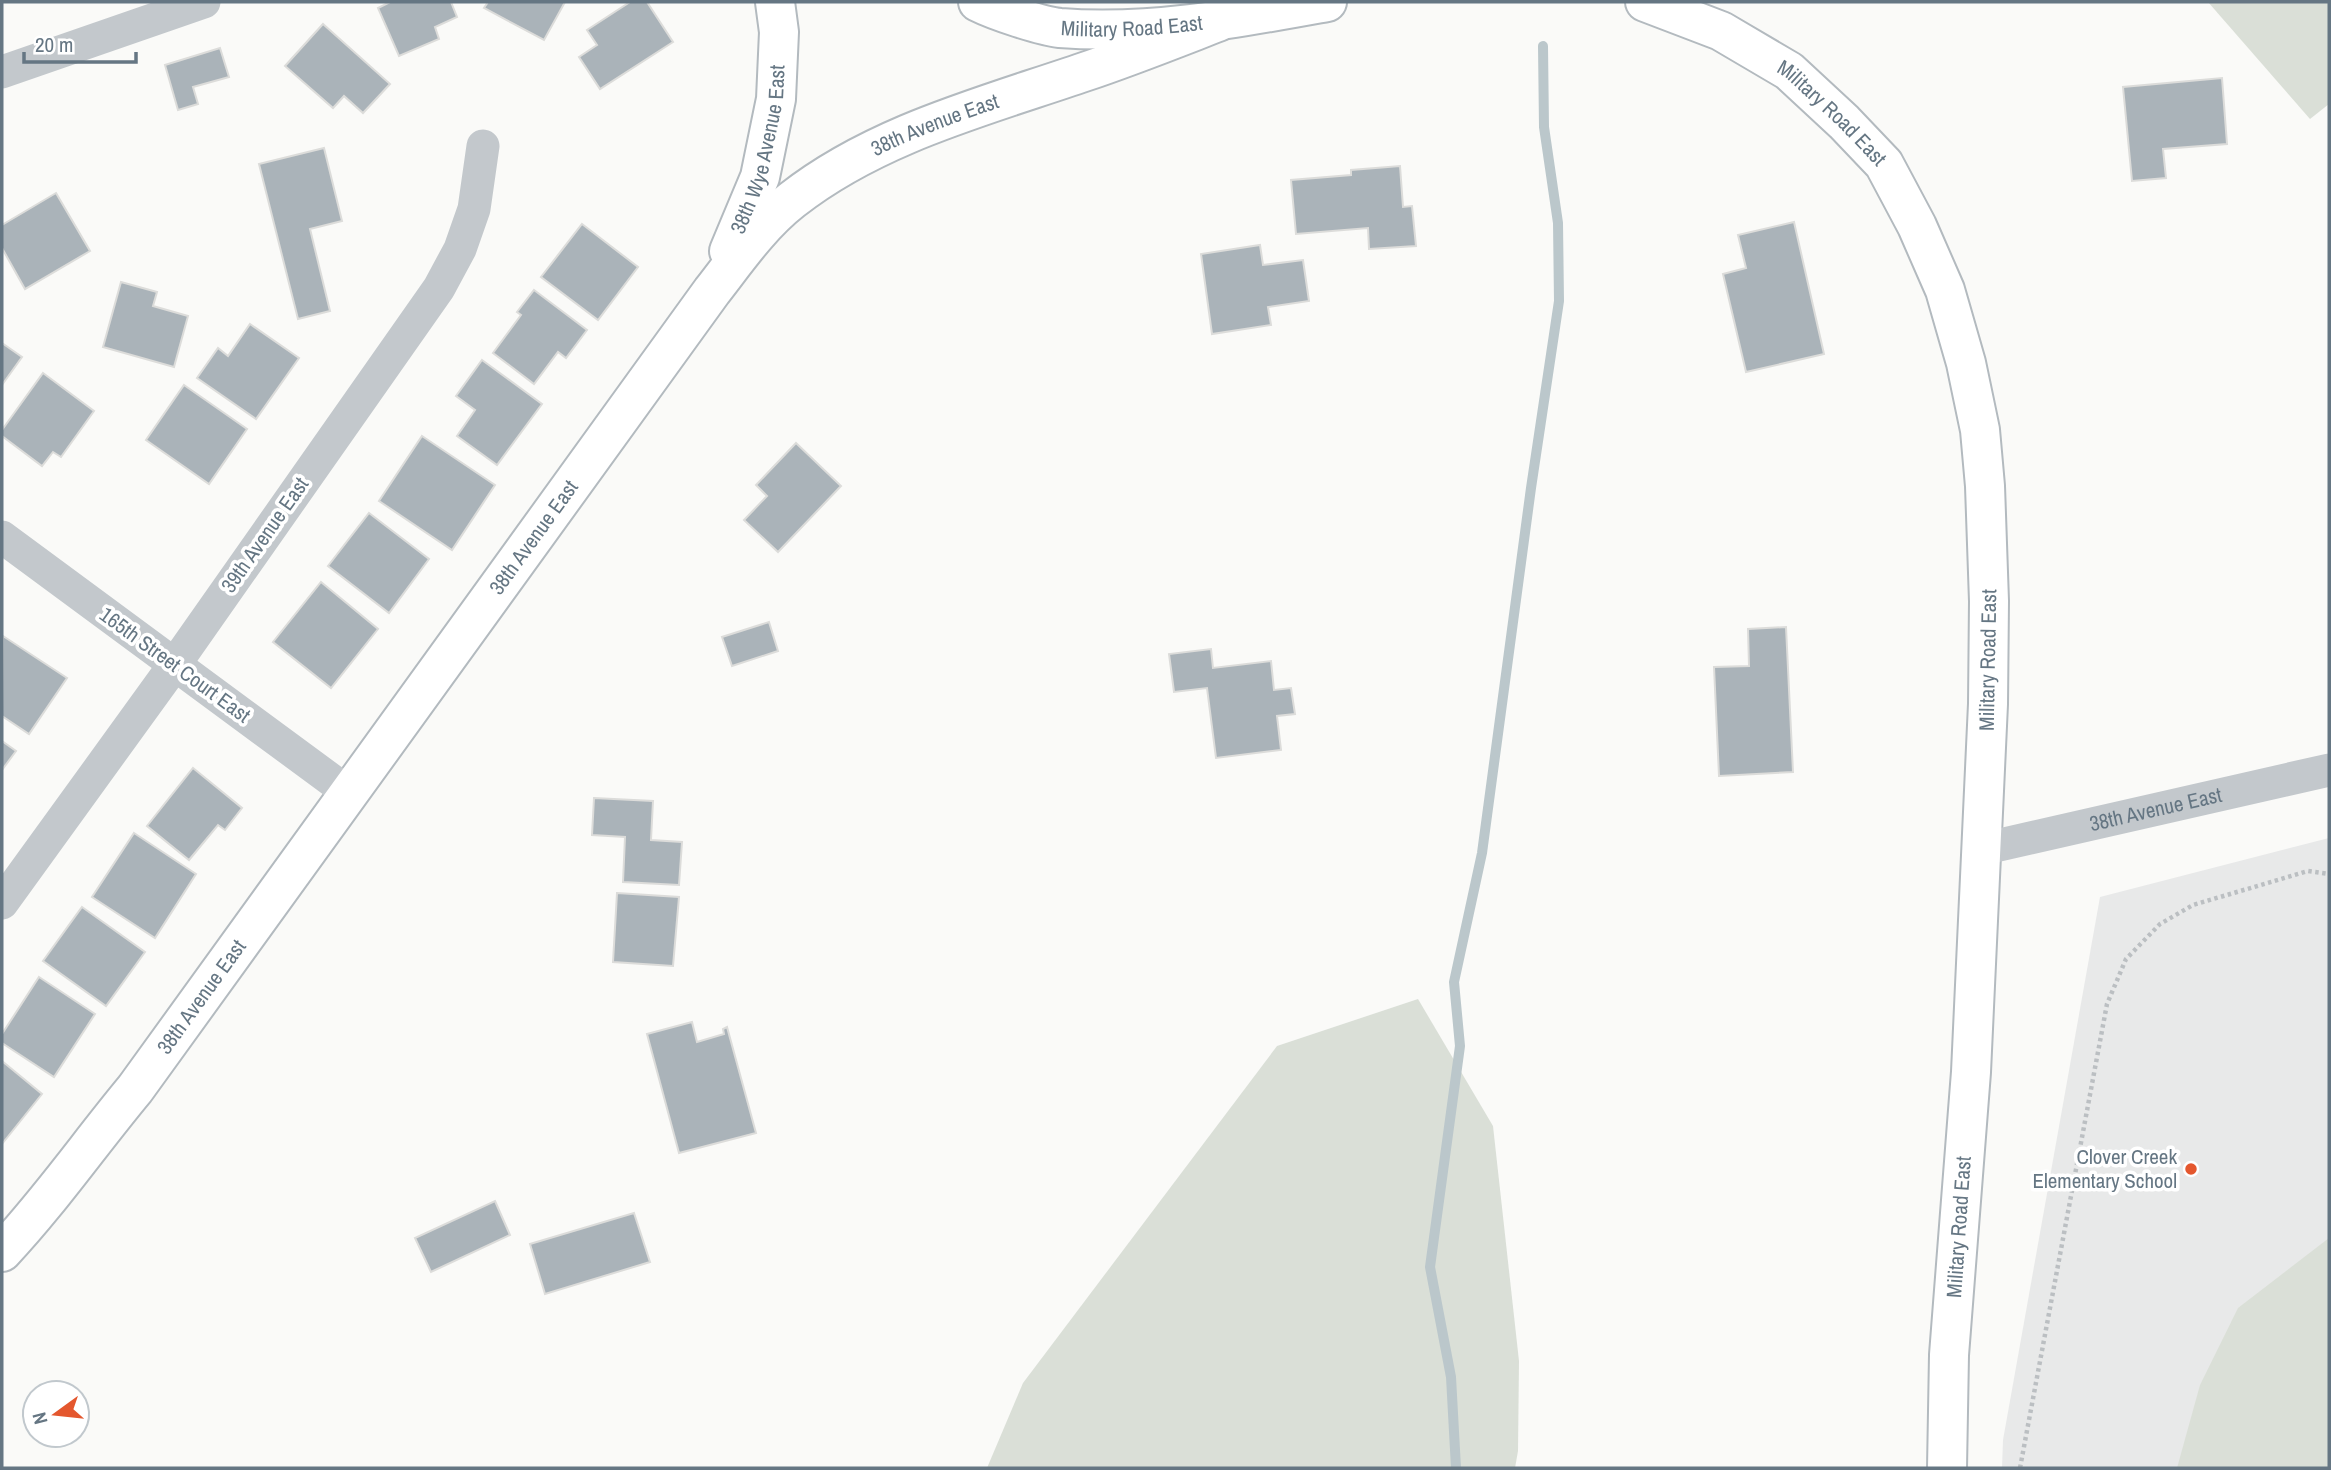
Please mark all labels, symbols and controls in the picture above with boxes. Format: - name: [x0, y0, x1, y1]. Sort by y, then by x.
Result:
- street label: Military Road East: [1060, 8, 1204, 44]
- scale bar: [24, 21, 136, 65]
- text: 20 m: [35, 30, 73, 59]
- street label: Military Road East: [1772, 52, 1893, 172]
- street label: 38th Wye Avenue East: [723, 64, 792, 238]
- street label: 38th Avenue East: [866, 86, 1003, 163]
- street label: 39th Avenue East: [214, 471, 315, 598]
- street label: 38th Avenue East: [482, 474, 585, 600]
- street label: Military Road East: [1972, 589, 2003, 731]
- street label: 165th Street Court East: [94, 600, 257, 729]
- street label: 38th Avenue East: [2087, 780, 2225, 838]
- street label: 38th Avenue East: [150, 933, 253, 1060]
- place label: Clover Creek Elementary School: [2032, 1142, 2177, 1195]
- street label: Military Road East: [1939, 1155, 1978, 1299]
- marker: Clover Creek Elementary School: [2183, 1161, 2199, 1177]
- north arrow: [21, 1379, 91, 1449]
- text: N: [26, 1410, 54, 1427]

